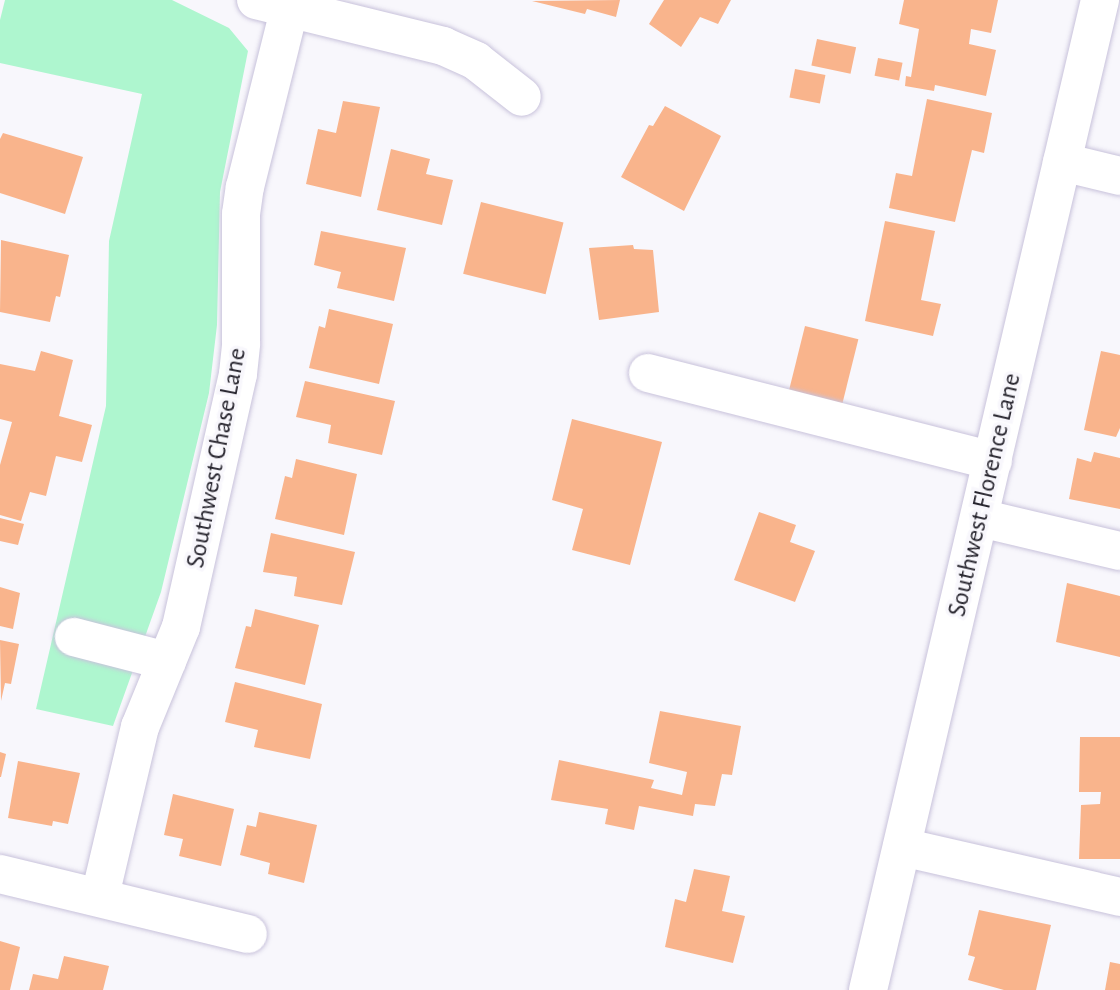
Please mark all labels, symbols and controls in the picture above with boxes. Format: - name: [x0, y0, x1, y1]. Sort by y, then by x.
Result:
- street label: Southwest Chase Lane: [180, 345, 254, 571]
- street label: Southwest Florence Lane: [942, 370, 1028, 620]

